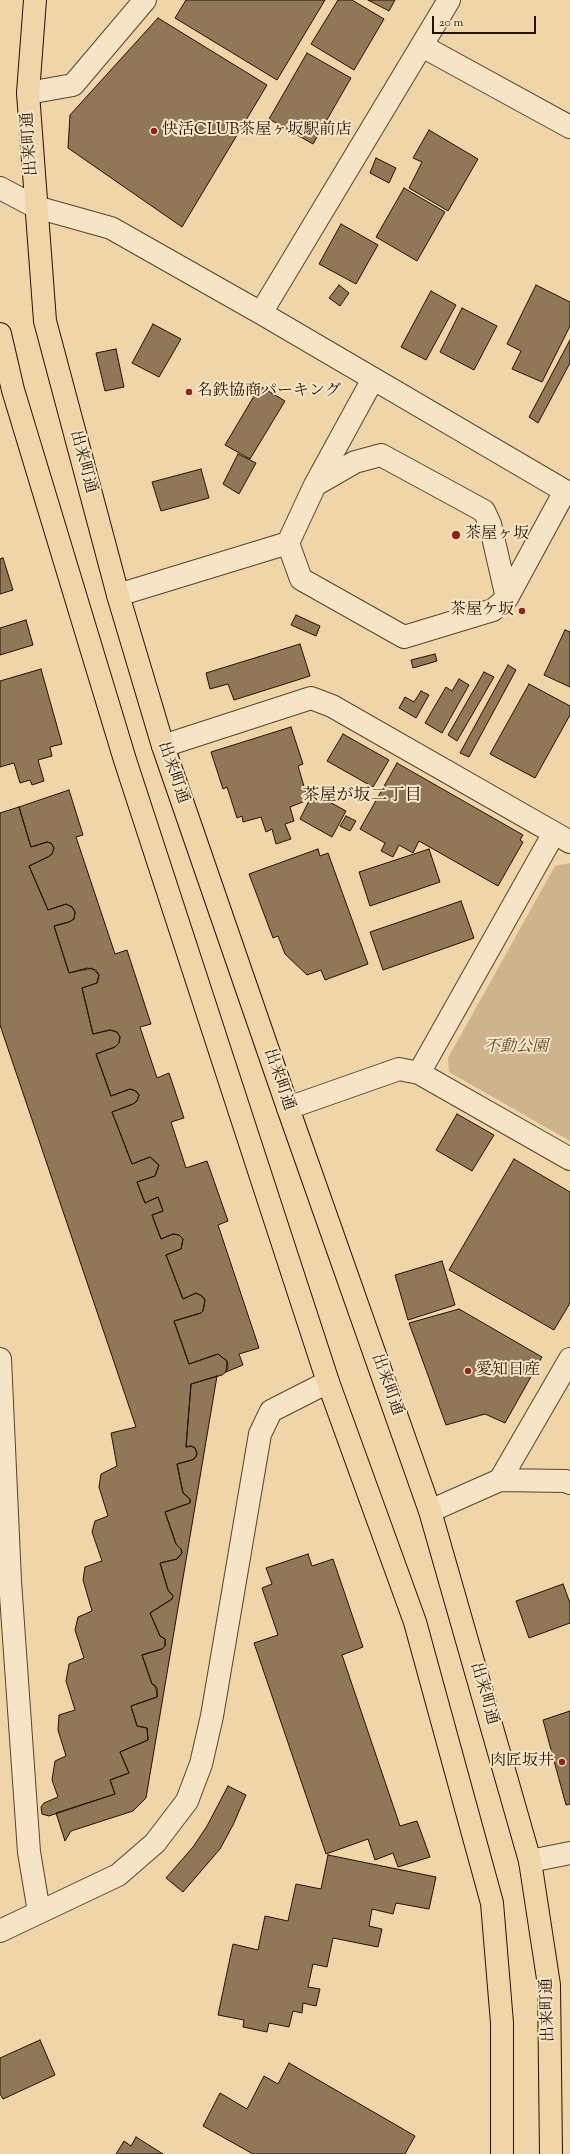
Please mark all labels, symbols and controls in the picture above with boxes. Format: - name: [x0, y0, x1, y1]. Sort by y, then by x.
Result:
- scale bar: [434, 8, 538, 34]
- text: 20 m: [439, 14, 463, 32]
- street label: 出来町通: [19, 111, 43, 177]
- place label: 快活CLUB茶屋ヶ坂駅前店: [162, 121, 351, 141]
- marker: 快活CLUB茶屋ヶ坂駅前店: [149, 126, 159, 136]
- place label: 名鉄協商パーキング: [197, 382, 341, 402]
- marker: 名鉄協商パーキング: [184, 387, 194, 397]
- street label: 出来町通: [64, 429, 100, 495]
- place label: 茶屋ヶ坂: [465, 525, 529, 545]
- marker: 茶屋ヶ坂: [450, 529, 462, 541]
- place label: 茶屋ケ坂: [450, 601, 514, 621]
- marker: 茶屋ケ坂: [517, 606, 527, 616]
- street label: 出来町通: [153, 740, 191, 806]
- district label: 茶屋が坂二丁目: [303, 787, 421, 807]
- park label: 不動公園: [484, 1038, 548, 1058]
- street label: 出来町通: [259, 1047, 297, 1113]
- street label: 出来町通: [366, 1352, 406, 1418]
- place label: 愛知日産: [476, 1361, 540, 1381]
- marker: 愛知日産: [463, 1366, 473, 1376]
- street label: 出来町通: [465, 1661, 501, 1727]
- place label: 肉匠坂井: [490, 1752, 554, 1772]
- marker: 肉匠坂井: [557, 1757, 567, 1767]
- street label: 出来町通: [538, 1978, 560, 2042]

